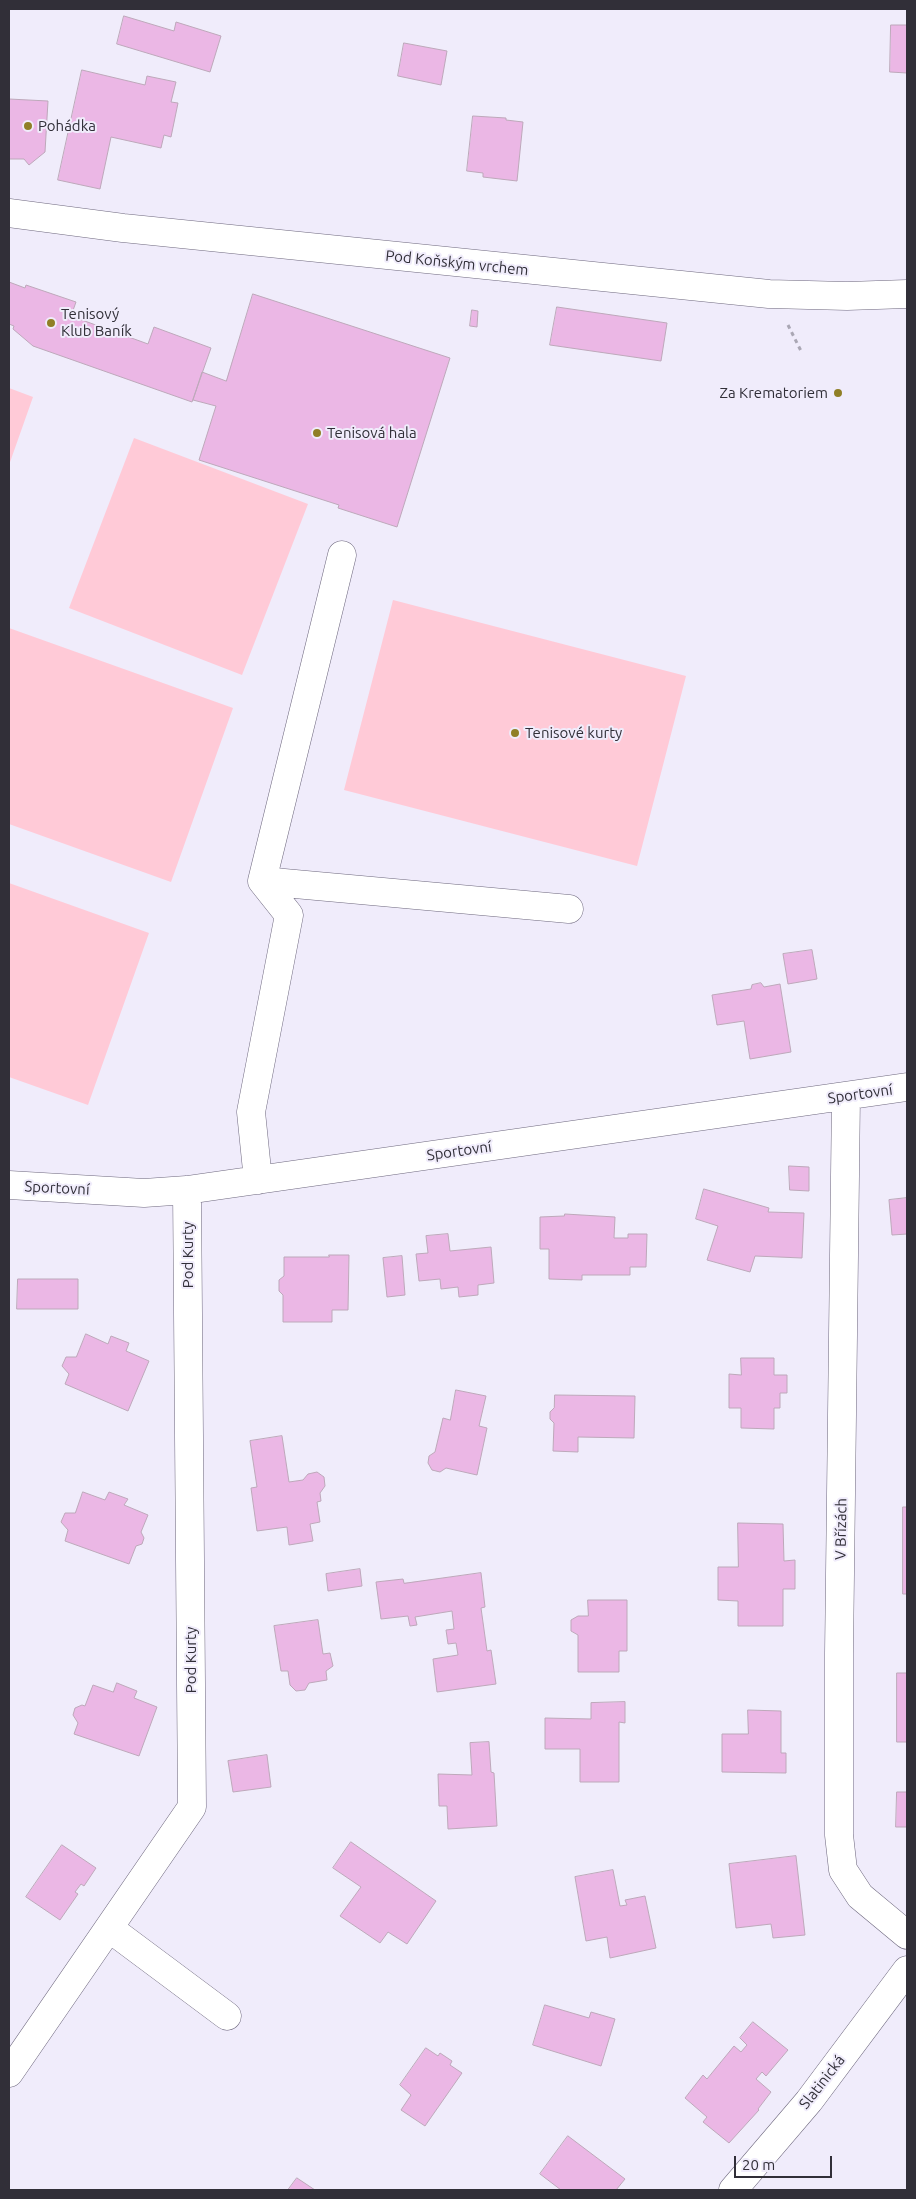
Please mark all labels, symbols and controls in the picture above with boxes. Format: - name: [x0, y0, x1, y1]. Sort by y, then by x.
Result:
- place label: Pohádka: [38, 117, 96, 135]
- marker: Pohádka: [22, 120, 34, 132]
- street label: Pod Koňským vrchem: [385, 247, 529, 279]
- place label: Tenisový Klub Baník: [61, 305, 132, 340]
- marker: Tenisový Klub Baník: [45, 317, 57, 329]
- place label: Za Krematoriem: [719, 384, 828, 402]
- marker: Za Krematoriem: [832, 387, 844, 399]
- place label: Tenisová hala: [327, 424, 417, 442]
- marker: Tenisová hala: [311, 427, 323, 439]
- place label: Tenisové kurty: [525, 724, 622, 742]
- marker: Tenisové kurty: [509, 727, 521, 739]
- street label: Sportovní: [826, 1081, 894, 1107]
- street label: Sportovní: [425, 1138, 493, 1164]
- street label: Sportovní: [24, 1177, 90, 1199]
- street label: Pod Kurty: [179, 1222, 197, 1288]
- street label: V Břízách: [831, 1498, 851, 1560]
- street label: Pod Kurty: [182, 1627, 200, 1693]
- street label: Slatinická: [795, 2051, 849, 2113]
- scale bar: [736, 2146, 834, 2178]
- text: 20 m: [742, 2156, 775, 2173]

